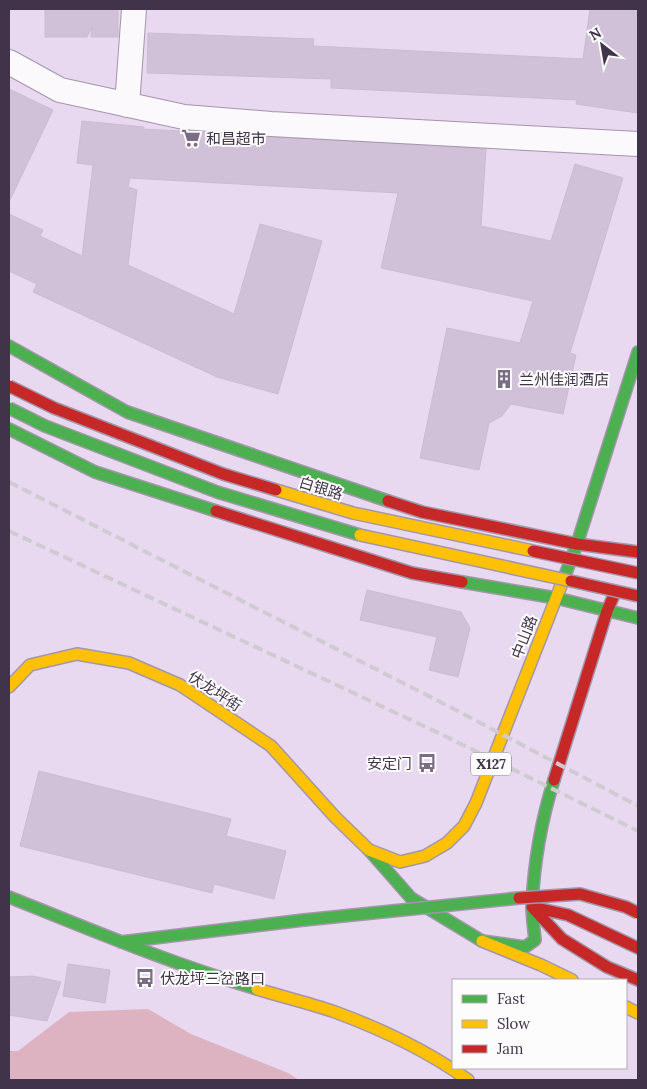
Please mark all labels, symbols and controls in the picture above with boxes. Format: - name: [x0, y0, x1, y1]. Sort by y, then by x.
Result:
- north arrow: [577, 20, 627, 70]
- text: N: [586, 23, 605, 44]
- supermarket icon: 和昌超市: [180, 127, 202, 149]
- place label: 和昌超市: [206, 129, 266, 148]
- building icon: 兰州佳润酒店: [493, 368, 515, 390]
- place label: 兰州佳润酒店: [519, 370, 609, 389]
- street label: 白银路: [297, 472, 345, 504]
- street label: 中山路: [507, 613, 541, 661]
- street label: 伏龙坪街: [185, 667, 245, 715]
- bus stop icon: 安定门: [416, 752, 438, 774]
- road number: X127: [471, 752, 511, 776]
- place label: 安定门: [367, 754, 412, 773]
- bus stop icon: 伏龙坪三岔路口: [134, 967, 156, 989]
- place label: 伏龙坪三岔路口: [160, 969, 265, 988]
- legend: [452, 979, 627, 1069]
- text: Fast: [497, 989, 525, 1008]
- text: Slow: [497, 1014, 530, 1033]
- text: Jam: [496, 1039, 524, 1058]

